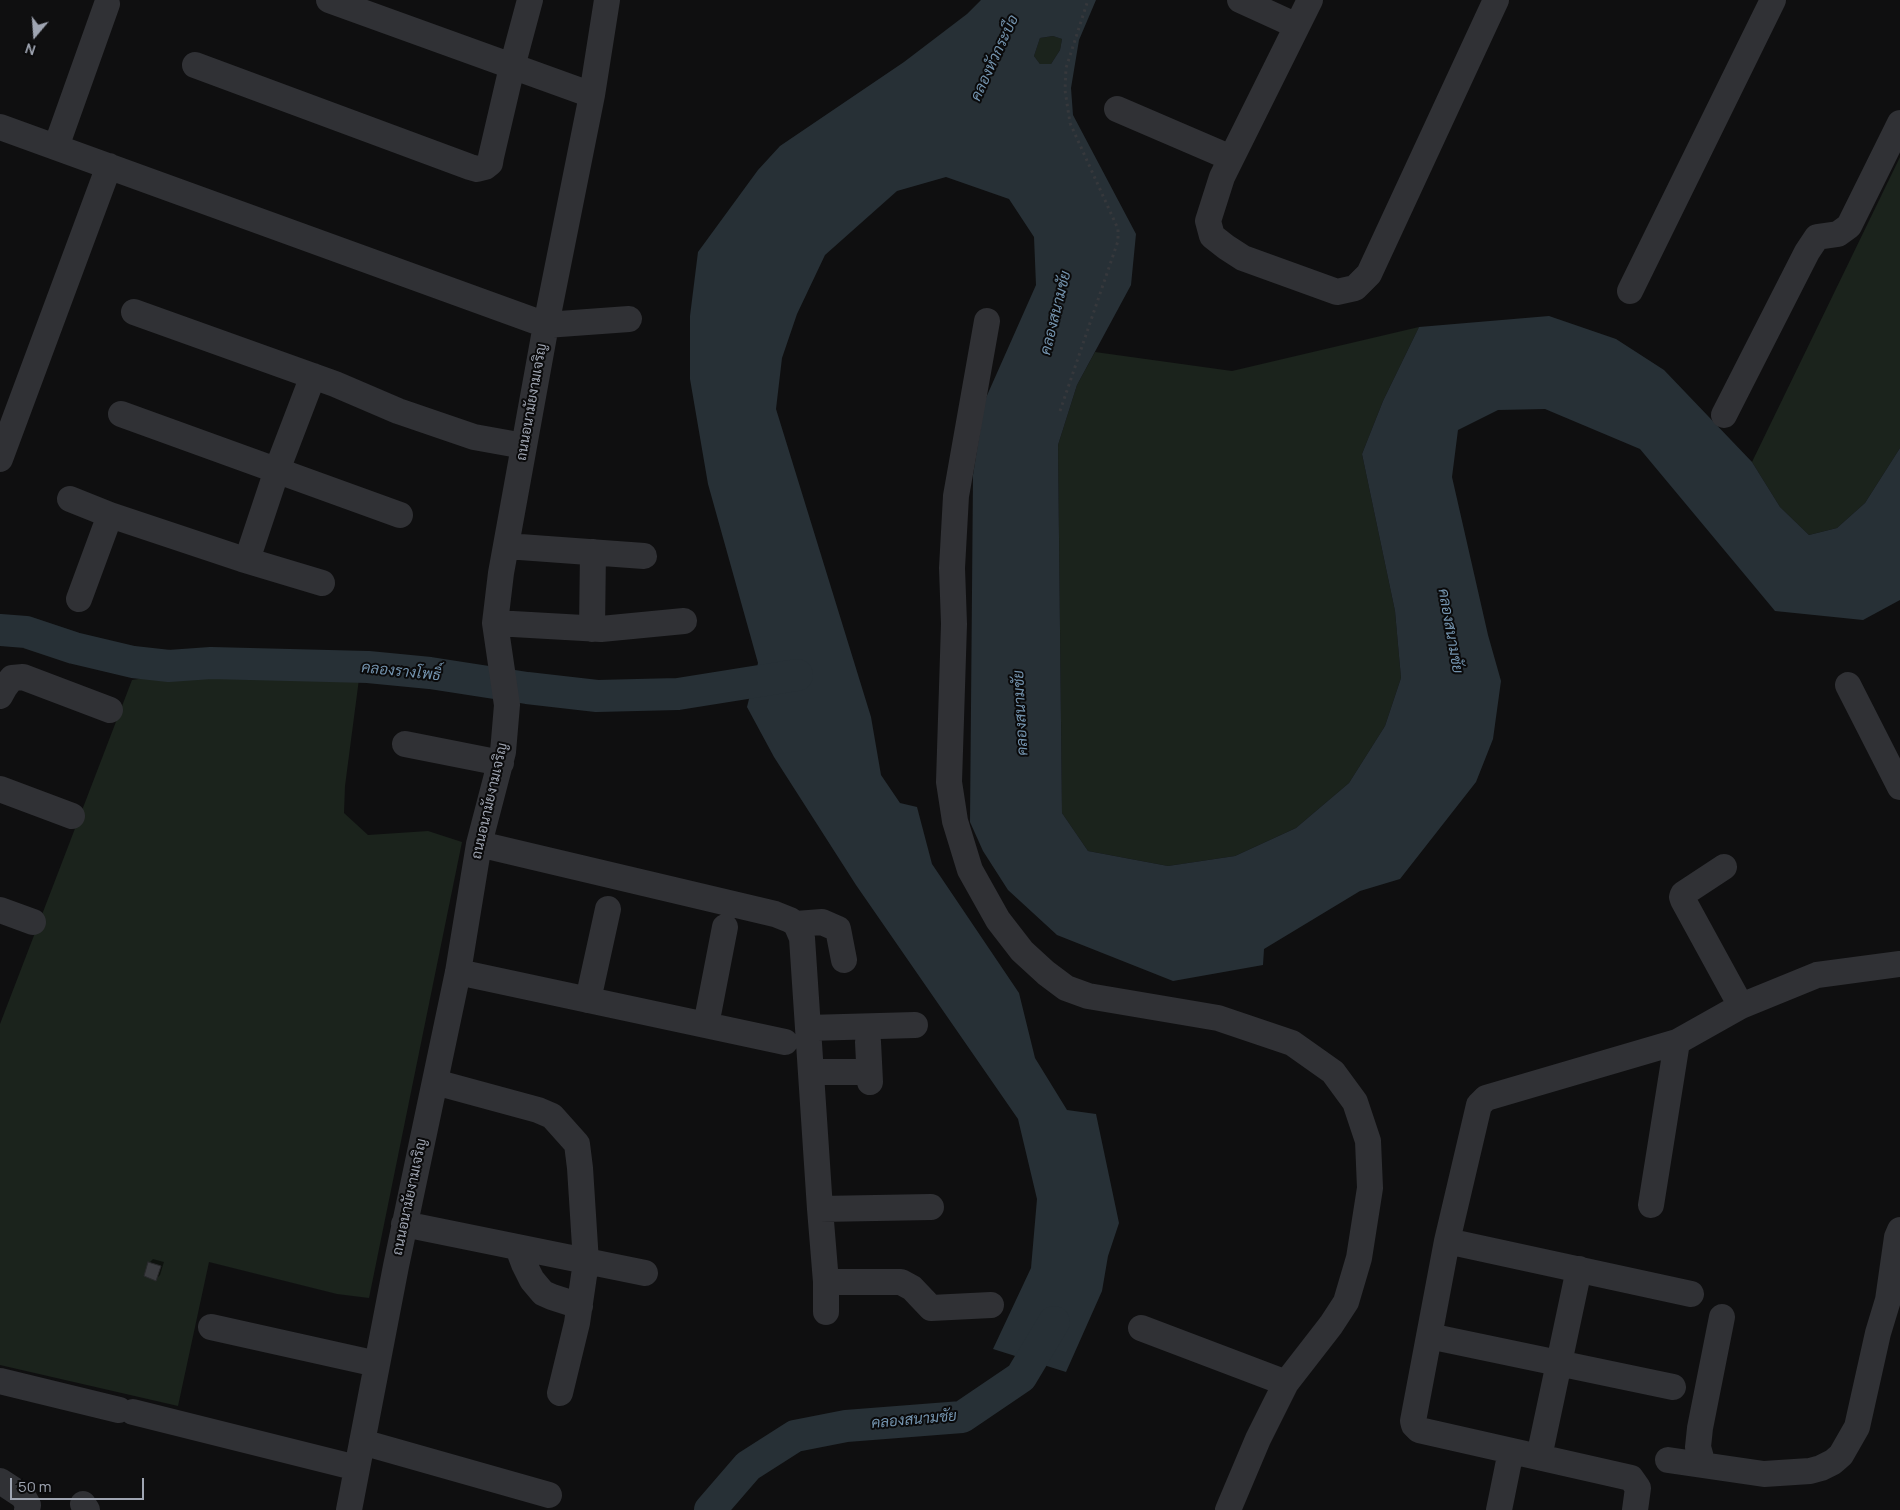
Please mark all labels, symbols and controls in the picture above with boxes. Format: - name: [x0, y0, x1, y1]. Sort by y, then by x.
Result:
- north arrow: [10, 10, 60, 60]
- water label: คลองหัวกระบือ: [967, 12, 1023, 104]
- text: N: [22, 39, 38, 60]
- water label: คลองสนามชัย: [1037, 269, 1075, 357]
- street label: ถนนอนามัยงามเจริญ: [513, 342, 551, 462]
- water label: คลองสนามชัย: [1434, 587, 1466, 675]
- water label: คลองรางโพธิ์: [361, 659, 441, 685]
- water label: คลองสนามชัย: [1010, 670, 1032, 756]
- street label: ถนนอนามัยงามเจริญ: [468, 741, 512, 861]
- street label: ถนนอนามัยงามเจริญ: [389, 1137, 431, 1257]
- water label: คลองสนามชัย: [870, 1407, 958, 1433]
- scale bar: [12, 1468, 146, 1500]
- text: 50 m: [18, 1476, 52, 1497]

